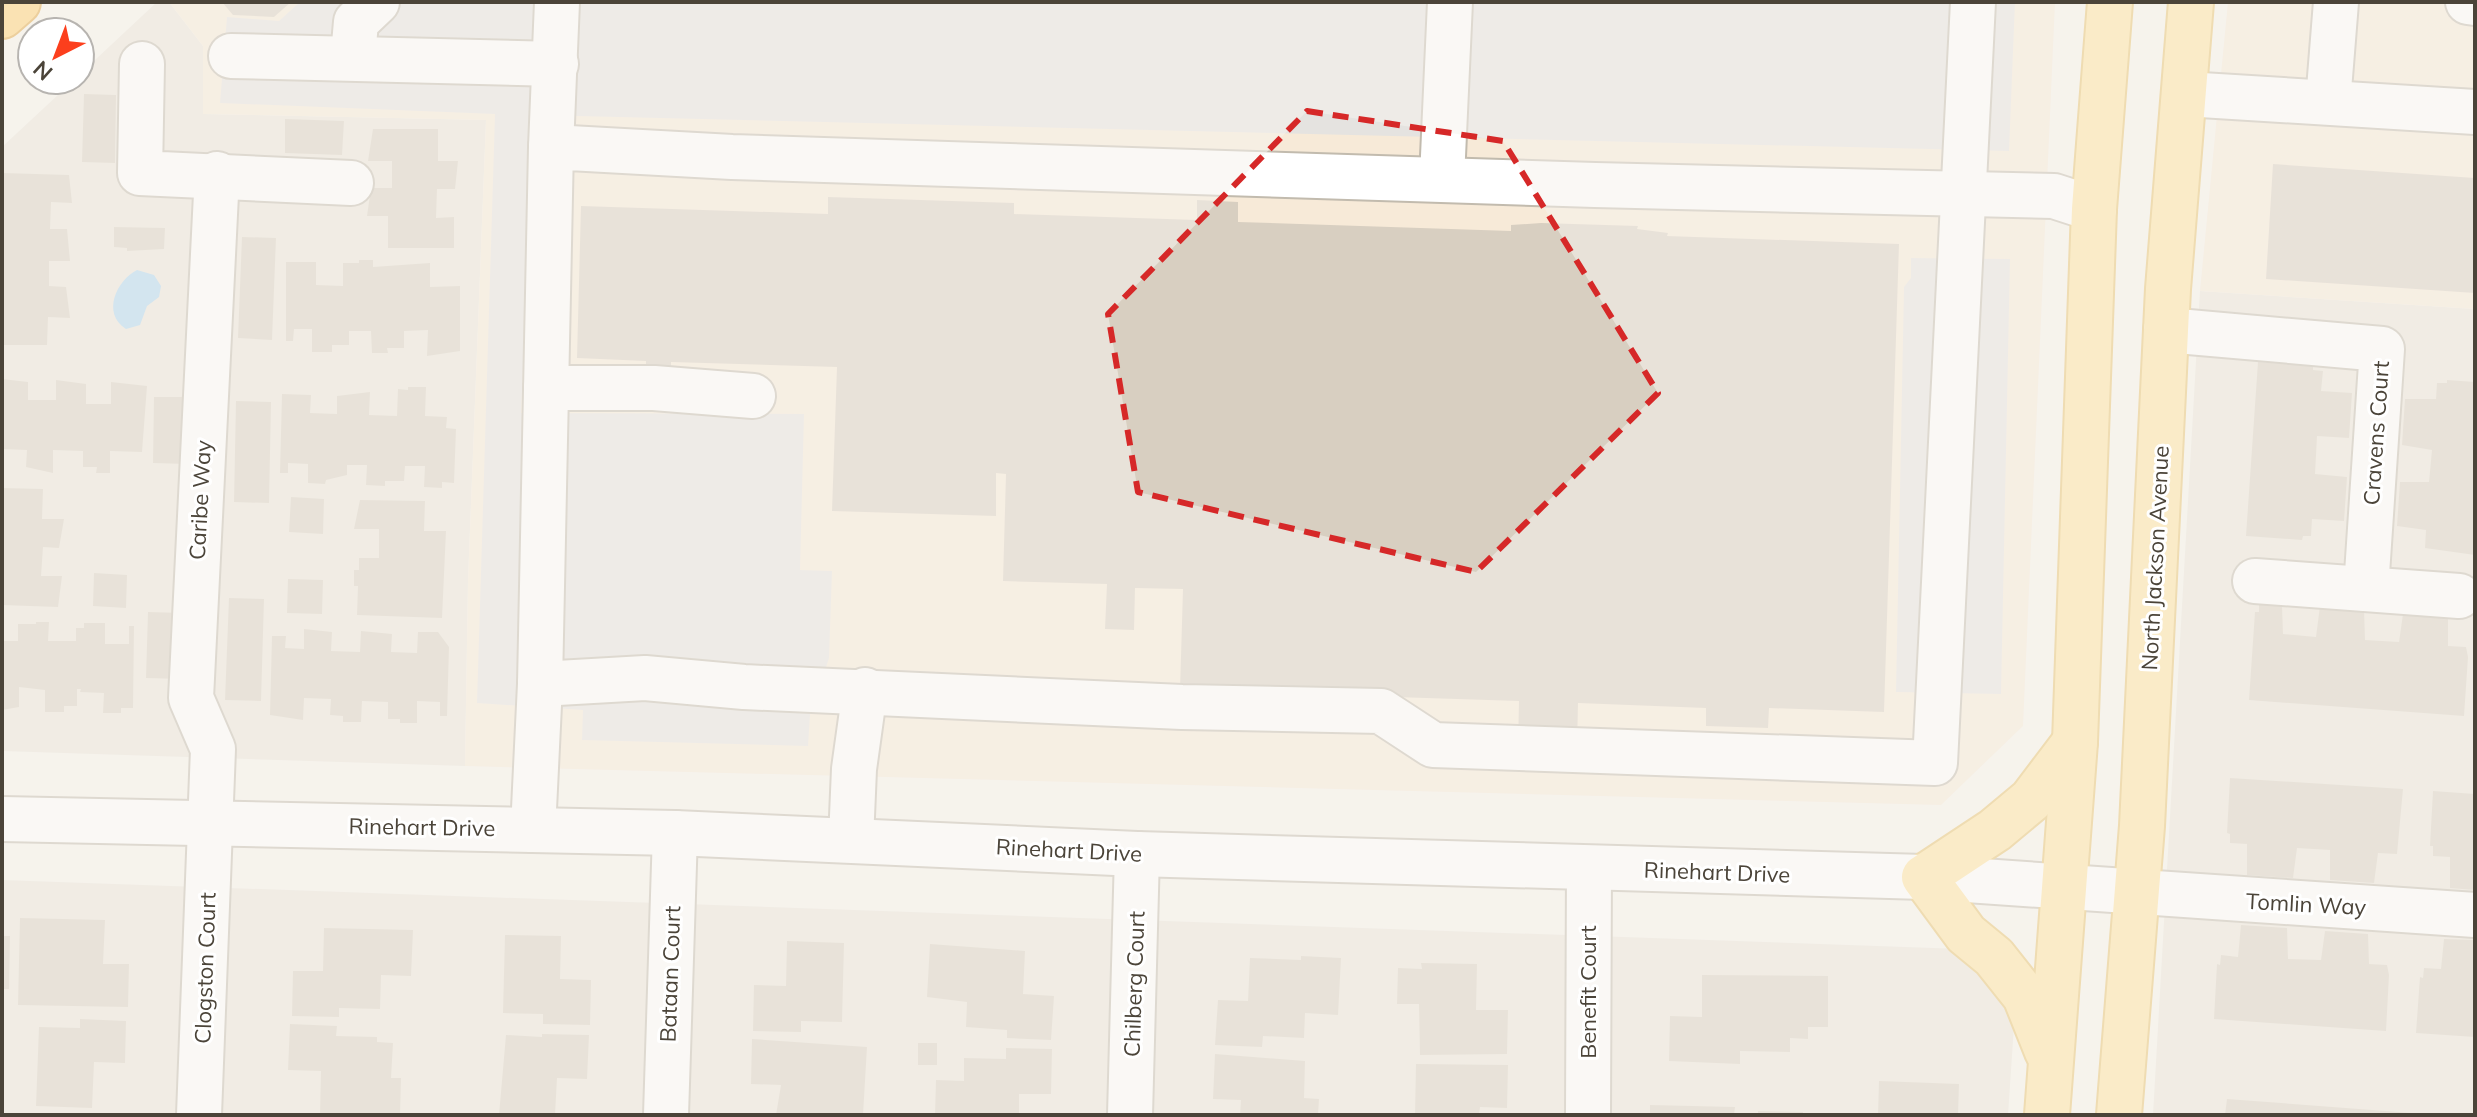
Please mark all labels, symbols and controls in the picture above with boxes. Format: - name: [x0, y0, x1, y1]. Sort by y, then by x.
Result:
- north arrow: [16, 16, 96, 96]
- text: N: [27, 55, 58, 87]
- street label: Cravens Court: [2357, 359, 2395, 506]
- street label: Caribe Way: [183, 439, 217, 561]
- street label: North Jackson Avenue: [2135, 445, 2175, 671]
- street label: Rinehart Drive: [348, 812, 496, 842]
- street label: Rinehart Drive: [995, 832, 1143, 868]
- street label: Rinehart Drive: [1643, 855, 1791, 889]
- street label: Tomlin Way: [2245, 887, 2367, 921]
- street label: Clogston Court: [188, 892, 222, 1044]
- street label: Bataan Court: [654, 905, 686, 1043]
- street label: Chilberg Court: [1117, 910, 1151, 1058]
- street label: Benefit Court: [1574, 925, 1602, 1059]

